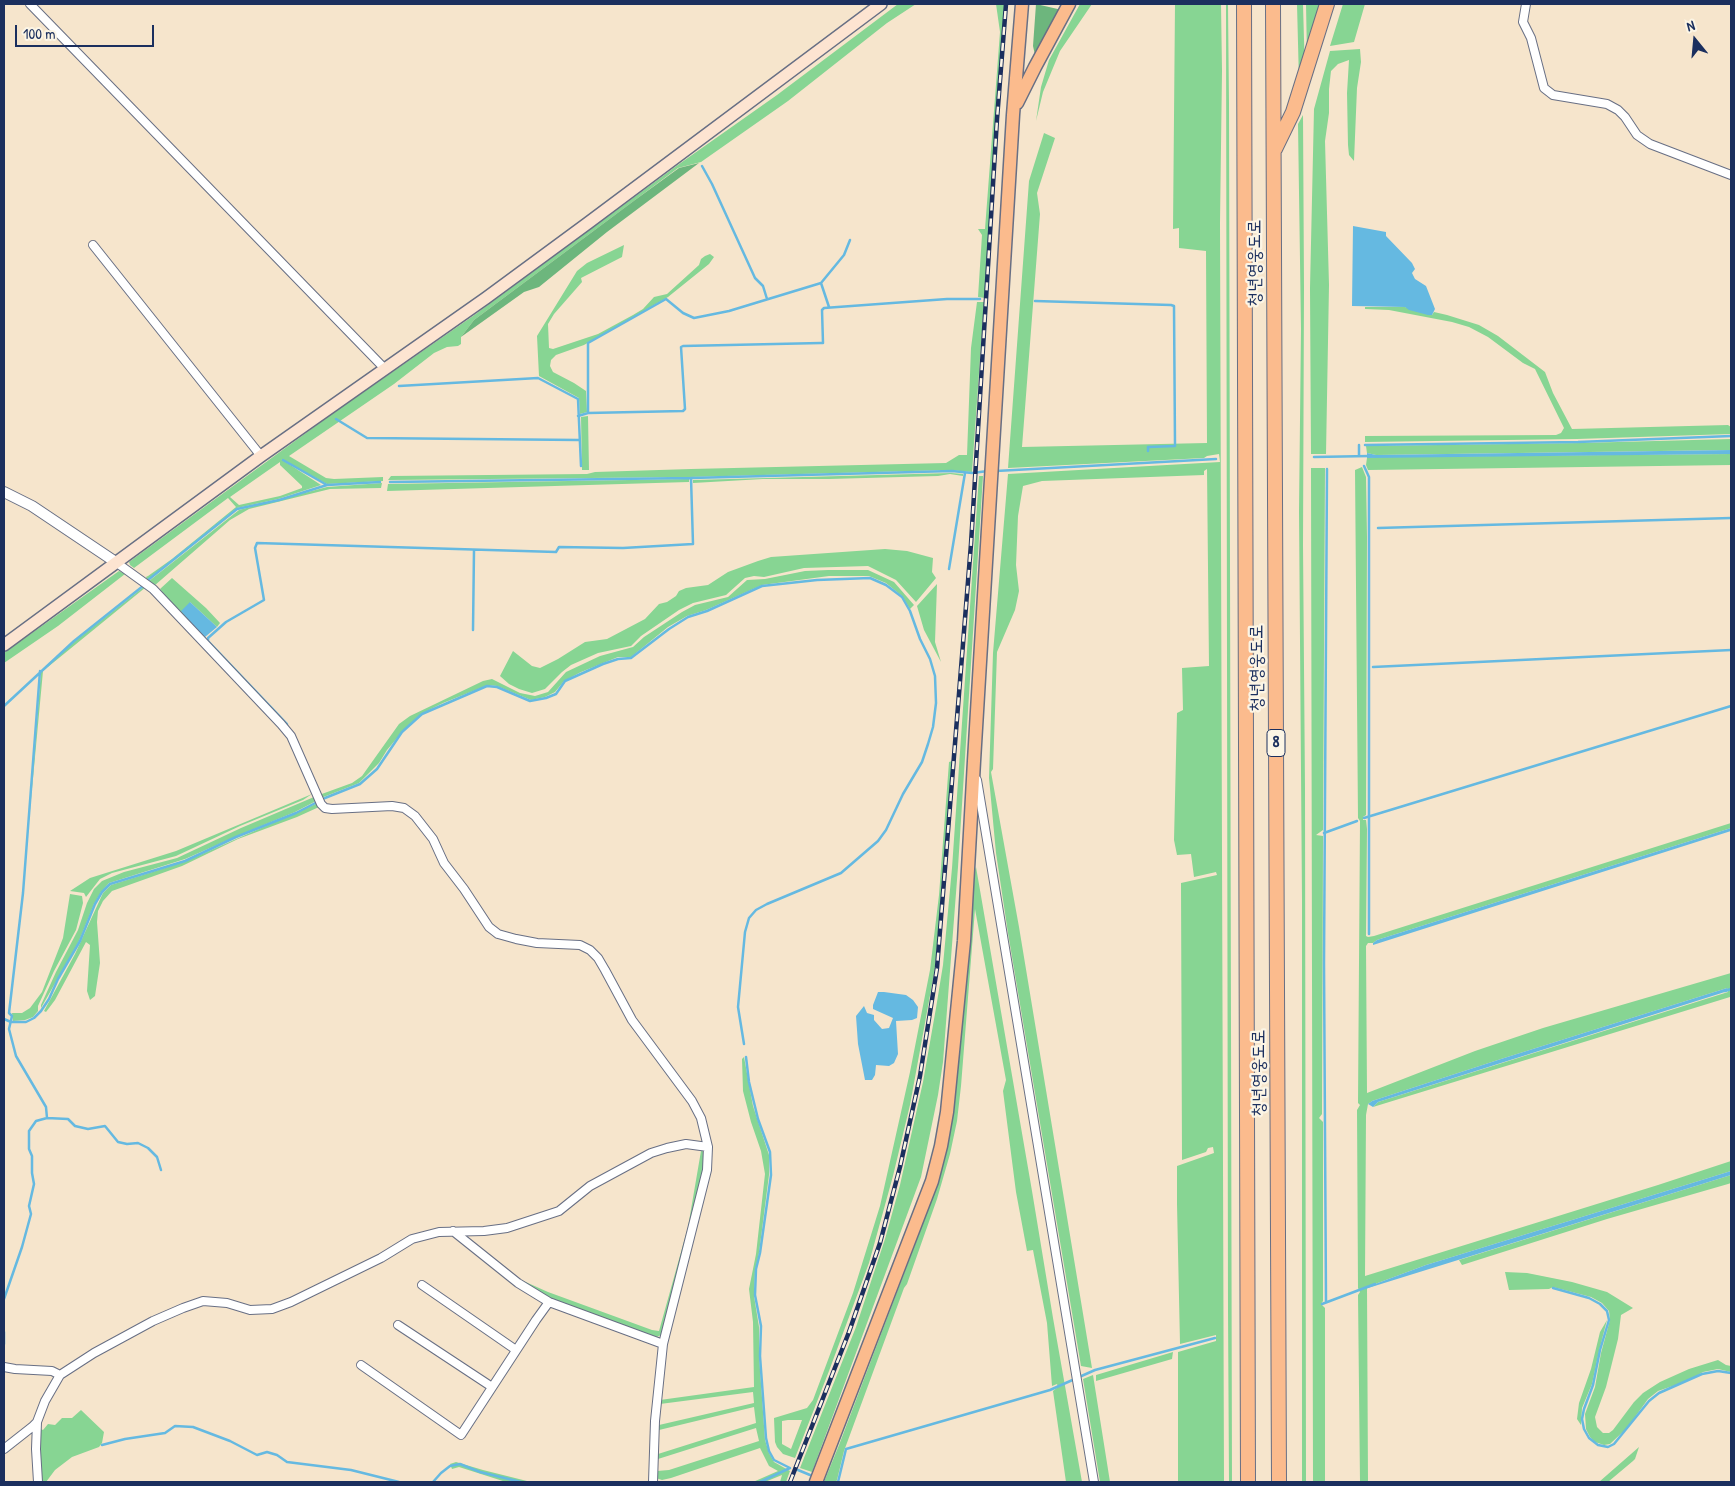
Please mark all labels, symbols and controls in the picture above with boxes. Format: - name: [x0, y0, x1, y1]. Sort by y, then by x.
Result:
- scale bar: [18, 15, 156, 47]
- north arrow: [1670, 15, 1720, 65]
- text: N: [1684, 15, 1697, 35]
- text: 100 m: [23, 23, 56, 44]
- street label: 청년영웅도로: [1244, 220, 1266, 306]
- street label: 청년영웅도로: [1246, 625, 1268, 711]
- road number: 8: [1267, 730, 1285, 756]
- street label: 청년영웅도로: [1248, 1030, 1270, 1116]

